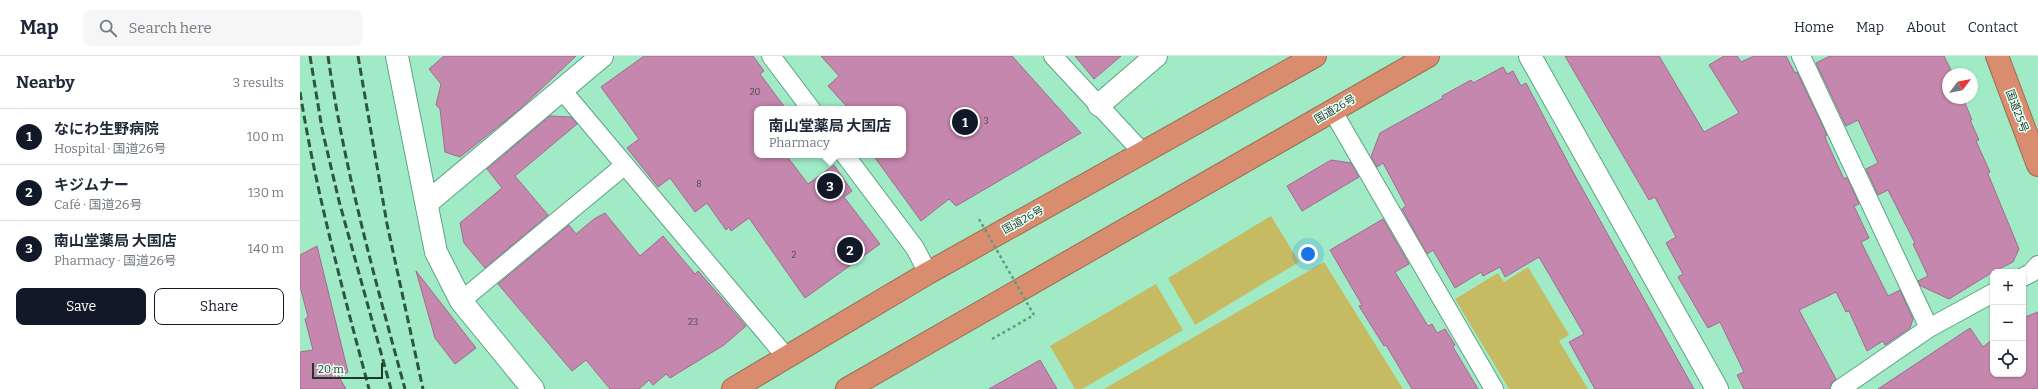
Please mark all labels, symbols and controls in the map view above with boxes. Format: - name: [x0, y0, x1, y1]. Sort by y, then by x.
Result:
- search box: [83, 10, 363, 46]
- text: Map: [20, 16, 59, 39]
- icon: search: [97, 17, 119, 39]
- text: Search here: [129, 19, 212, 37]
- text: Home: [1794, 19, 1834, 36]
- text: Map: [1856, 19, 1884, 36]
- text: About: [1906, 19, 1946, 36]
- text: Contact: [1968, 19, 2018, 36]
- north arrow: [1942, 68, 1978, 104]
- text: Nearby: [16, 72, 75, 93]
- text: 3 results: [233, 75, 284, 90]
- house number: 20: [750, 87, 761, 97]
- street label: 国道25号: [2003, 88, 2031, 134]
- street label: 国道26号: [1312, 92, 1358, 126]
- popup: [754, 106, 906, 158]
- pin: 1: [952, 107, 978, 137]
- house number: 3: [983, 116, 989, 126]
- text: 南山堂薬局 大国店: [769, 117, 891, 135]
- text: なにわ生野病院: [54, 120, 159, 138]
- text: 1: [26, 129, 32, 144]
- text: 100 m: [247, 129, 284, 144]
- text: Pharmacy: [769, 135, 830, 150]
- text: Hospital · 国道26号: [54, 141, 167, 156]
- pin: 3: [817, 171, 843, 201]
- text: キジムナー: [54, 176, 129, 194]
- house number: 8: [696, 179, 702, 189]
- text: 2: [25, 185, 33, 200]
- text: 130 m: [248, 185, 284, 200]
- text: Café · 国道26号: [54, 197, 142, 212]
- street label: 国道26号: [1000, 203, 1046, 237]
- text: 南山堂薬局 大国店: [54, 232, 177, 250]
- pin: 2: [837, 235, 863, 265]
- text: 3: [25, 241, 33, 256]
- text: 140 m: [248, 241, 284, 256]
- your location: [1298, 244, 1318, 264]
- house number: 2: [792, 250, 797, 260]
- text: Pharmacy · 国道26号: [54, 253, 177, 268]
- map controls: [1990, 269, 2026, 377]
- button: +: [1990, 269, 2026, 305]
- button: Save: [16, 288, 146, 325]
- button: Share: [154, 288, 284, 325]
- button: −: [1990, 305, 2026, 341]
- house number: 23: [688, 317, 698, 327]
- button: locate: [1990, 341, 2026, 377]
- scale bar: [312, 361, 383, 380]
- text: 20 m: [318, 363, 344, 376]

